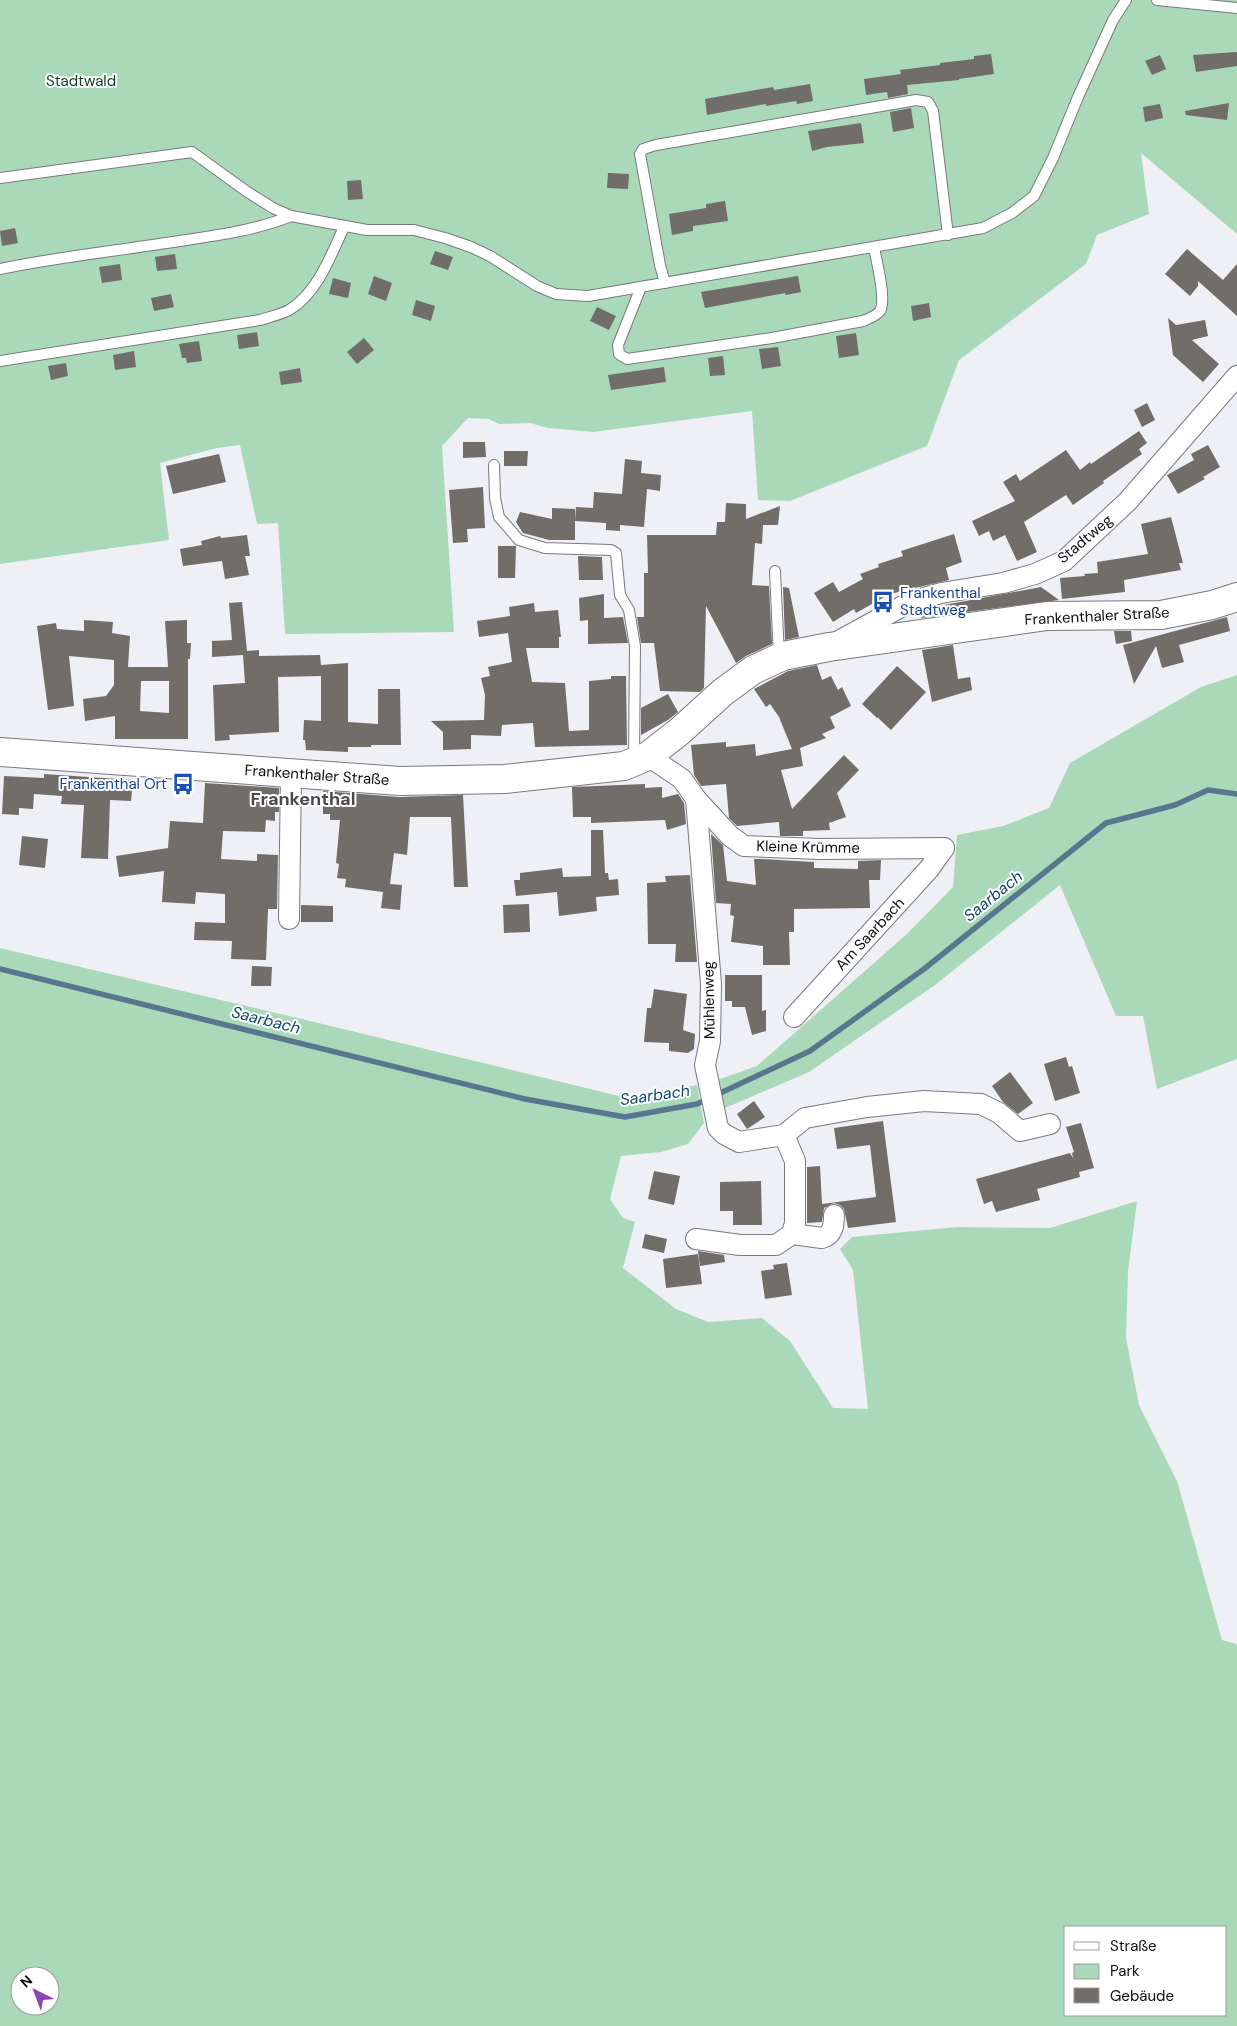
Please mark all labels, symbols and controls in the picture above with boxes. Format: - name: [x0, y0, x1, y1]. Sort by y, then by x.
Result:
- park label: Stadtwald: [46, 71, 116, 91]
- street label: Stadtweg: [1053, 510, 1117, 568]
- place label: Frankenthal Stadtweg: [900, 583, 981, 620]
- bus stop icon: Frankenthal Stadtweg: [870, 589, 896, 615]
- street label: Frankenthaler Straße: [1024, 602, 1170, 630]
- street label: Frankenthaler Straße: [244, 760, 390, 790]
- bus stop icon: Frankenthal Ort: [170, 771, 196, 797]
- place label: Frankenthal Ort: [59, 774, 167, 794]
- district label: Frankenthal: [251, 787, 355, 811]
- street label: Kleine Krümme: [756, 836, 860, 858]
- water label: Saarbach: [959, 866, 1027, 926]
- street label: Am Saarbach: [831, 893, 909, 975]
- street label: Mühlenweg: [698, 961, 720, 1039]
- water label: Saarbach: [229, 1001, 303, 1039]
- water label: Saarbach: [619, 1080, 691, 1110]
- legend: [1064, 1926, 1227, 2016]
- text: Straße: [1110, 1936, 1157, 1956]
- text: Park: [1110, 1961, 1140, 1981]
- north arrow: [10, 1966, 60, 2016]
- text: N: [16, 1971, 36, 1991]
- text: Gebäude: [1110, 1986, 1174, 2006]

